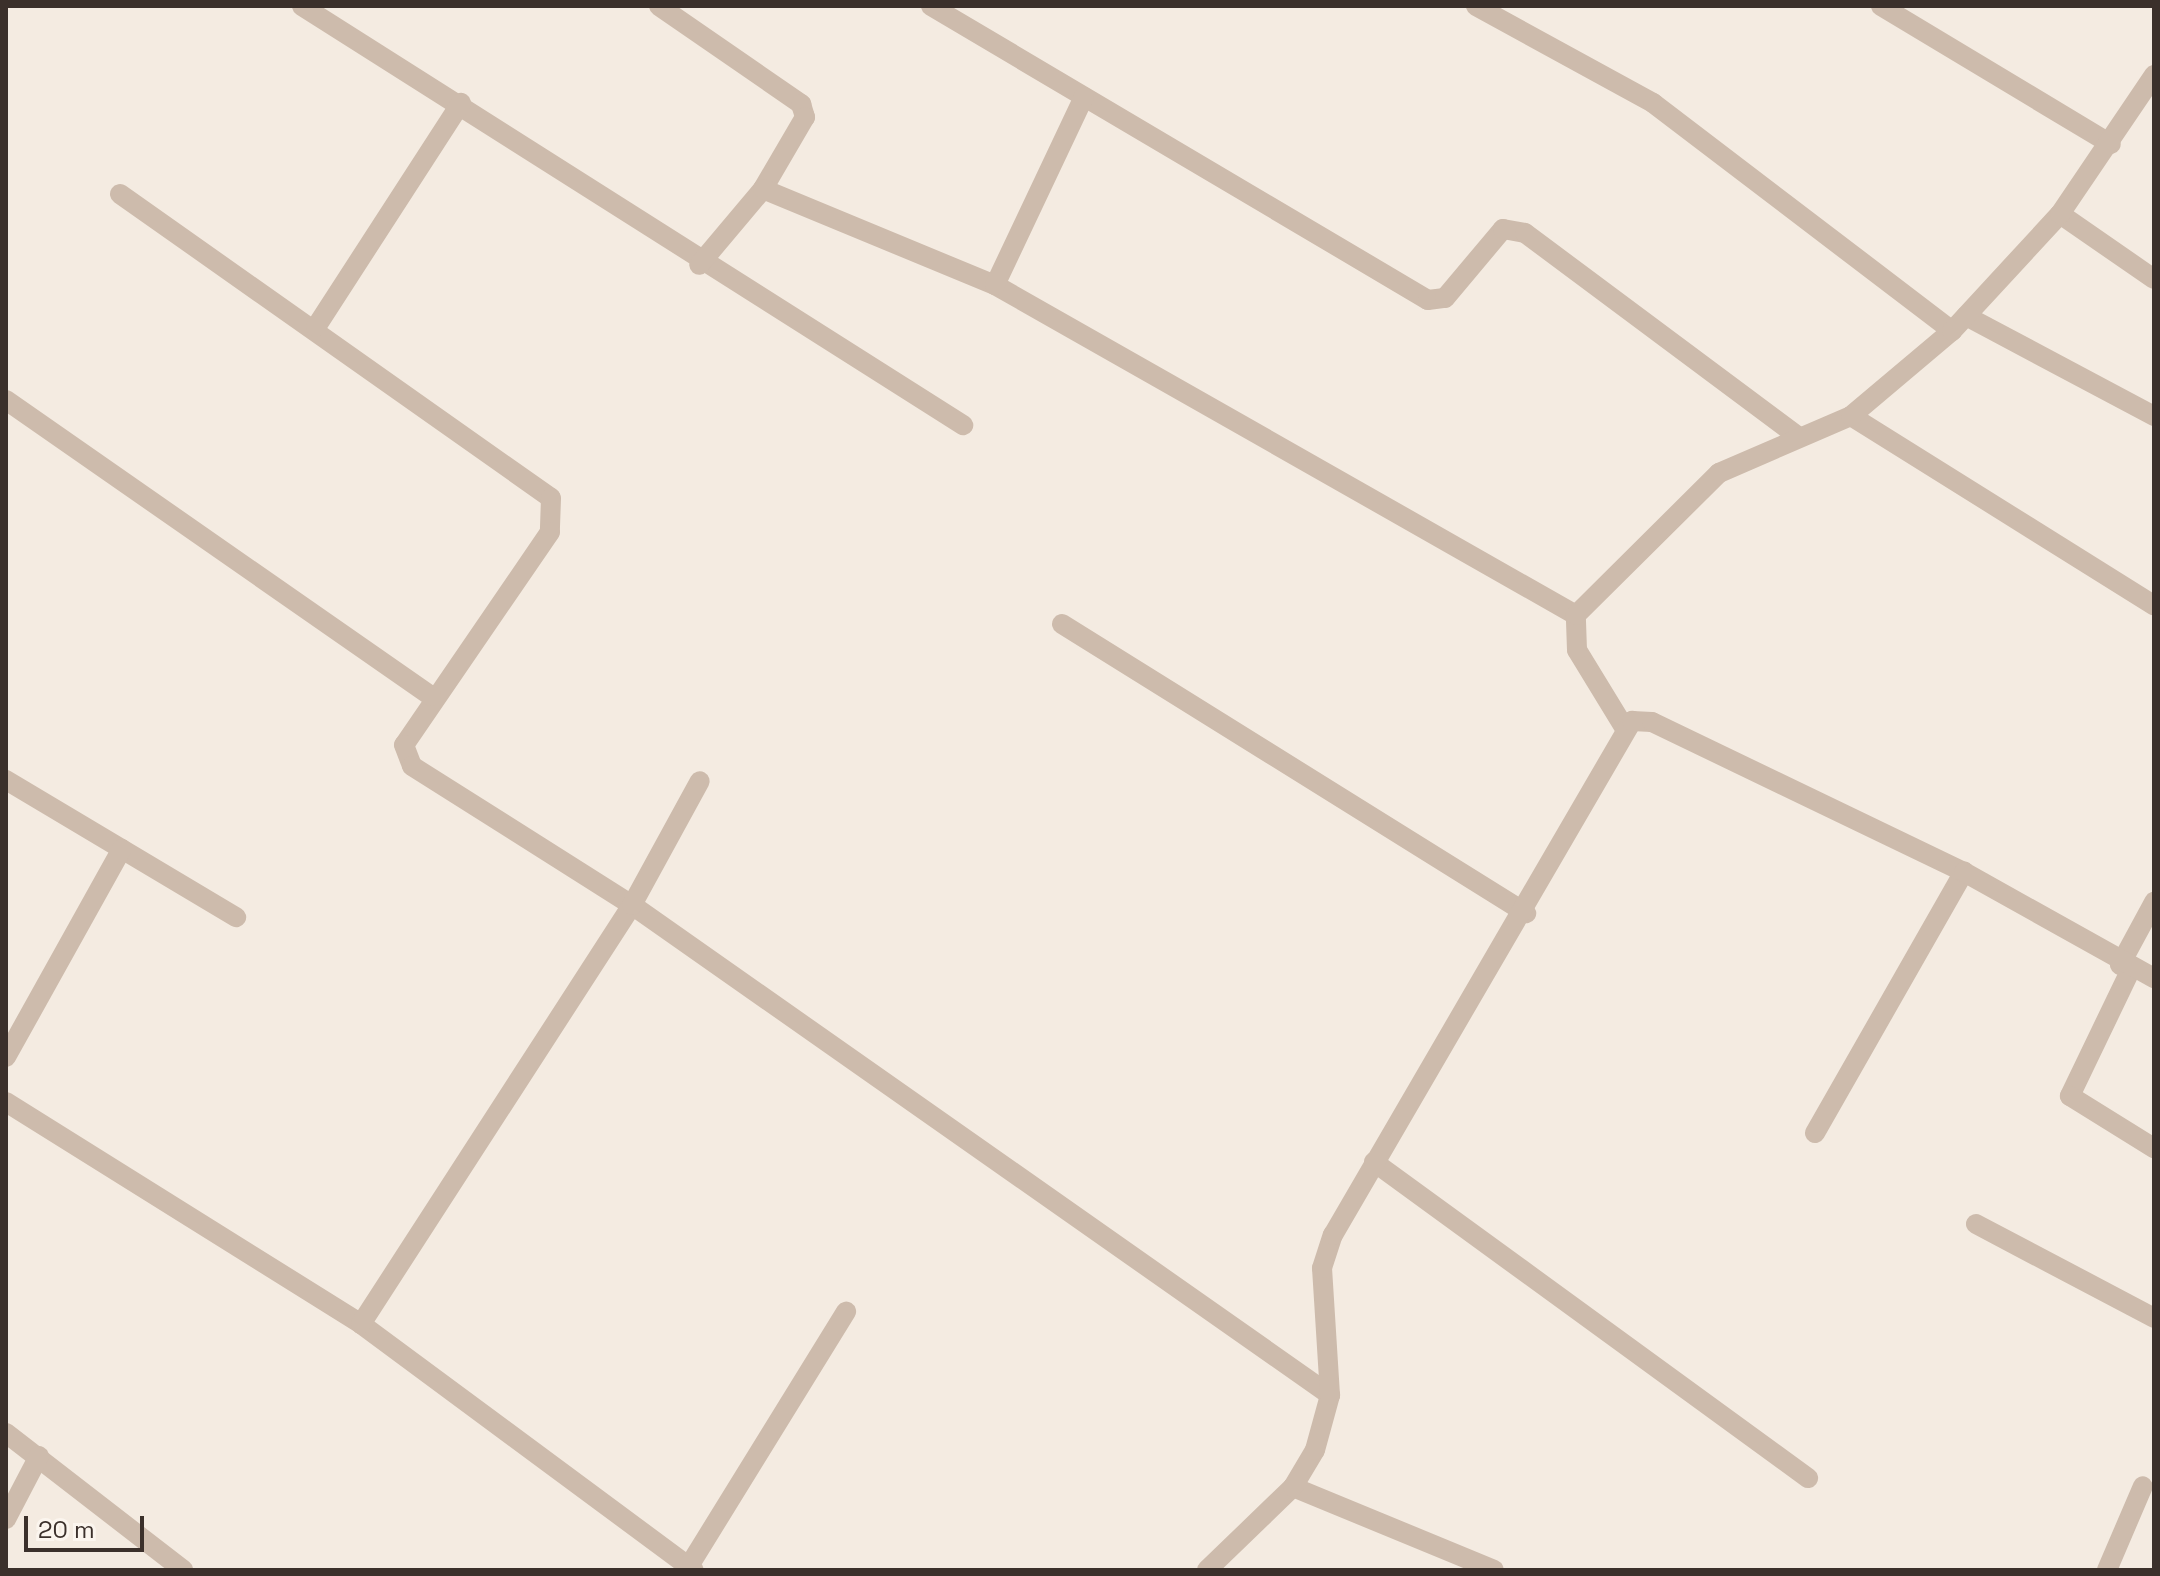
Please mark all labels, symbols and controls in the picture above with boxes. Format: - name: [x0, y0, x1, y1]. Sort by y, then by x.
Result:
- scale bar: [28, 1500, 148, 1550]
- text: 20 m: [38, 1514, 95, 1545]

